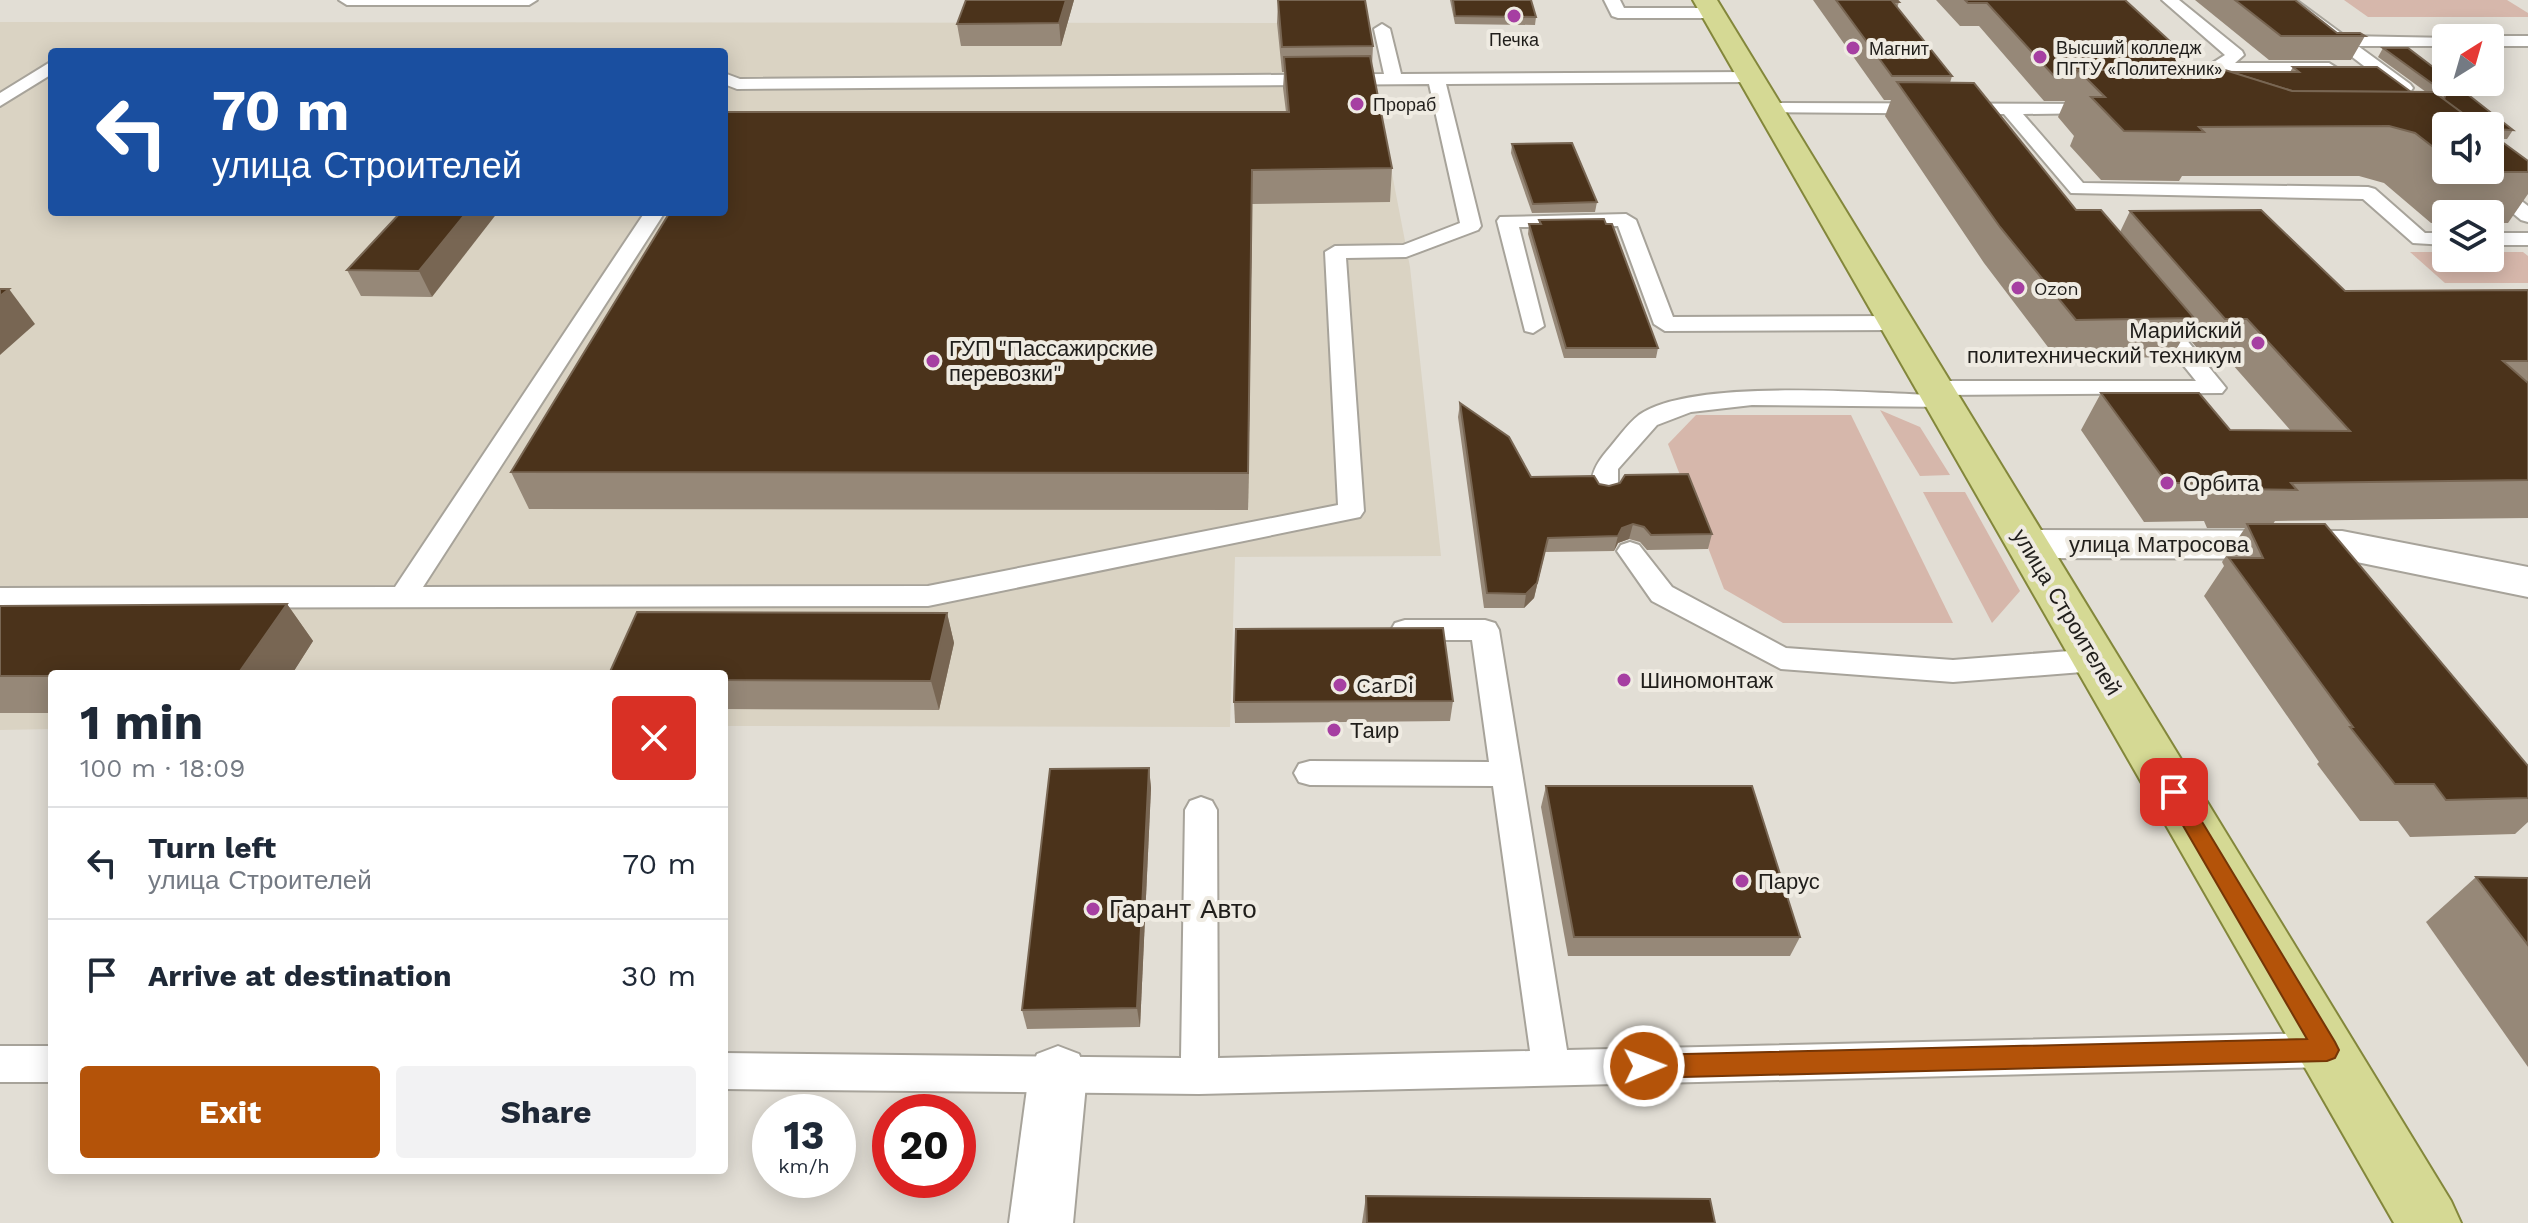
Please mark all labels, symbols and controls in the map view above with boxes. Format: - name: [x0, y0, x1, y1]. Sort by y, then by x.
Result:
- marker: Печка: [1505, 7, 1523, 25]
- north arrow: [2432, 24, 2504, 96]
- map controls: [2432, 24, 2504, 272]
- place label: Печка: [1489, 29, 1540, 50]
- place label: Высший колледж ПГТУ «Политехник»: [2056, 37, 2223, 79]
- place label: Магнит: [1869, 38, 1929, 59]
- marker: Магнит: [1844, 39, 1862, 57]
- marker: Высший колледж ПГТУ «Политехник»: [2031, 48, 2049, 66]
- text: 70 m: [212, 78, 349, 144]
- icon: left: [80, 80, 184, 184]
- place label: Прораб: [1373, 94, 1436, 115]
- marker: Прораб: [1348, 95, 1366, 113]
- button: sound: [2432, 112, 2504, 184]
- text: улица Строителей: [212, 145, 522, 187]
- button: layers: [2432, 200, 2504, 272]
- place label: Ozon: [2034, 278, 2079, 299]
- marker: Ozon: [2009, 279, 2027, 297]
- place label: Марийский политехнический техникум: [1967, 318, 2242, 368]
- marker: Марийский политехнический техникум: [2249, 334, 2267, 352]
- place label: ГУП "Пассажирские перевозки": [949, 336, 1154, 386]
- marker: ГУП "Пассажирские перевозки": [924, 352, 942, 370]
- place label: Орбита: [2183, 471, 2260, 496]
- marker: Орбита: [2158, 474, 2176, 492]
- street label: улица Строителей: [2008, 524, 2126, 700]
- street label: улица Матросова: [2069, 532, 2250, 557]
- place label: Шиномонтаж: [1640, 668, 1773, 693]
- marker: Шиномонтаж: [1615, 671, 1633, 689]
- place label: CarDi: [1356, 673, 1414, 698]
- marker: CarDi: [1331, 676, 1349, 694]
- text: 1 min: [80, 694, 203, 751]
- button: close: [612, 696, 696, 780]
- place label: Таир: [1350, 718, 1399, 743]
- marker: Таир: [1325, 721, 1343, 739]
- text: 100 m · 18:09: [80, 753, 245, 783]
- pin: [2140, 758, 2208, 826]
- icon: arrive: [2152, 770, 2196, 814]
- text: Turn left: [148, 830, 276, 865]
- icon: left: [80, 841, 124, 885]
- text: 70 m: [622, 846, 696, 881]
- text: улица Строителей: [148, 865, 372, 895]
- place label: Парус: [1758, 869, 1820, 894]
- marker: Парус: [1733, 872, 1751, 890]
- place label: Гарант Авто: [1109, 894, 1257, 924]
- marker: Гарант Авто: [1084, 900, 1102, 918]
- icon: arrive: [80, 953, 124, 997]
- text: Arrive at destination: [148, 958, 452, 993]
- text: 30 m: [621, 958, 696, 993]
- position arrow: [1602, 1024, 1686, 1108]
- button: Exit: [80, 1066, 380, 1158]
- button: Share: [396, 1066, 696, 1158]
- speed limit sign: 20: [872, 1094, 976, 1198]
- text: 13: [784, 1112, 824, 1159]
- text: km/h: [778, 1154, 830, 1178]

